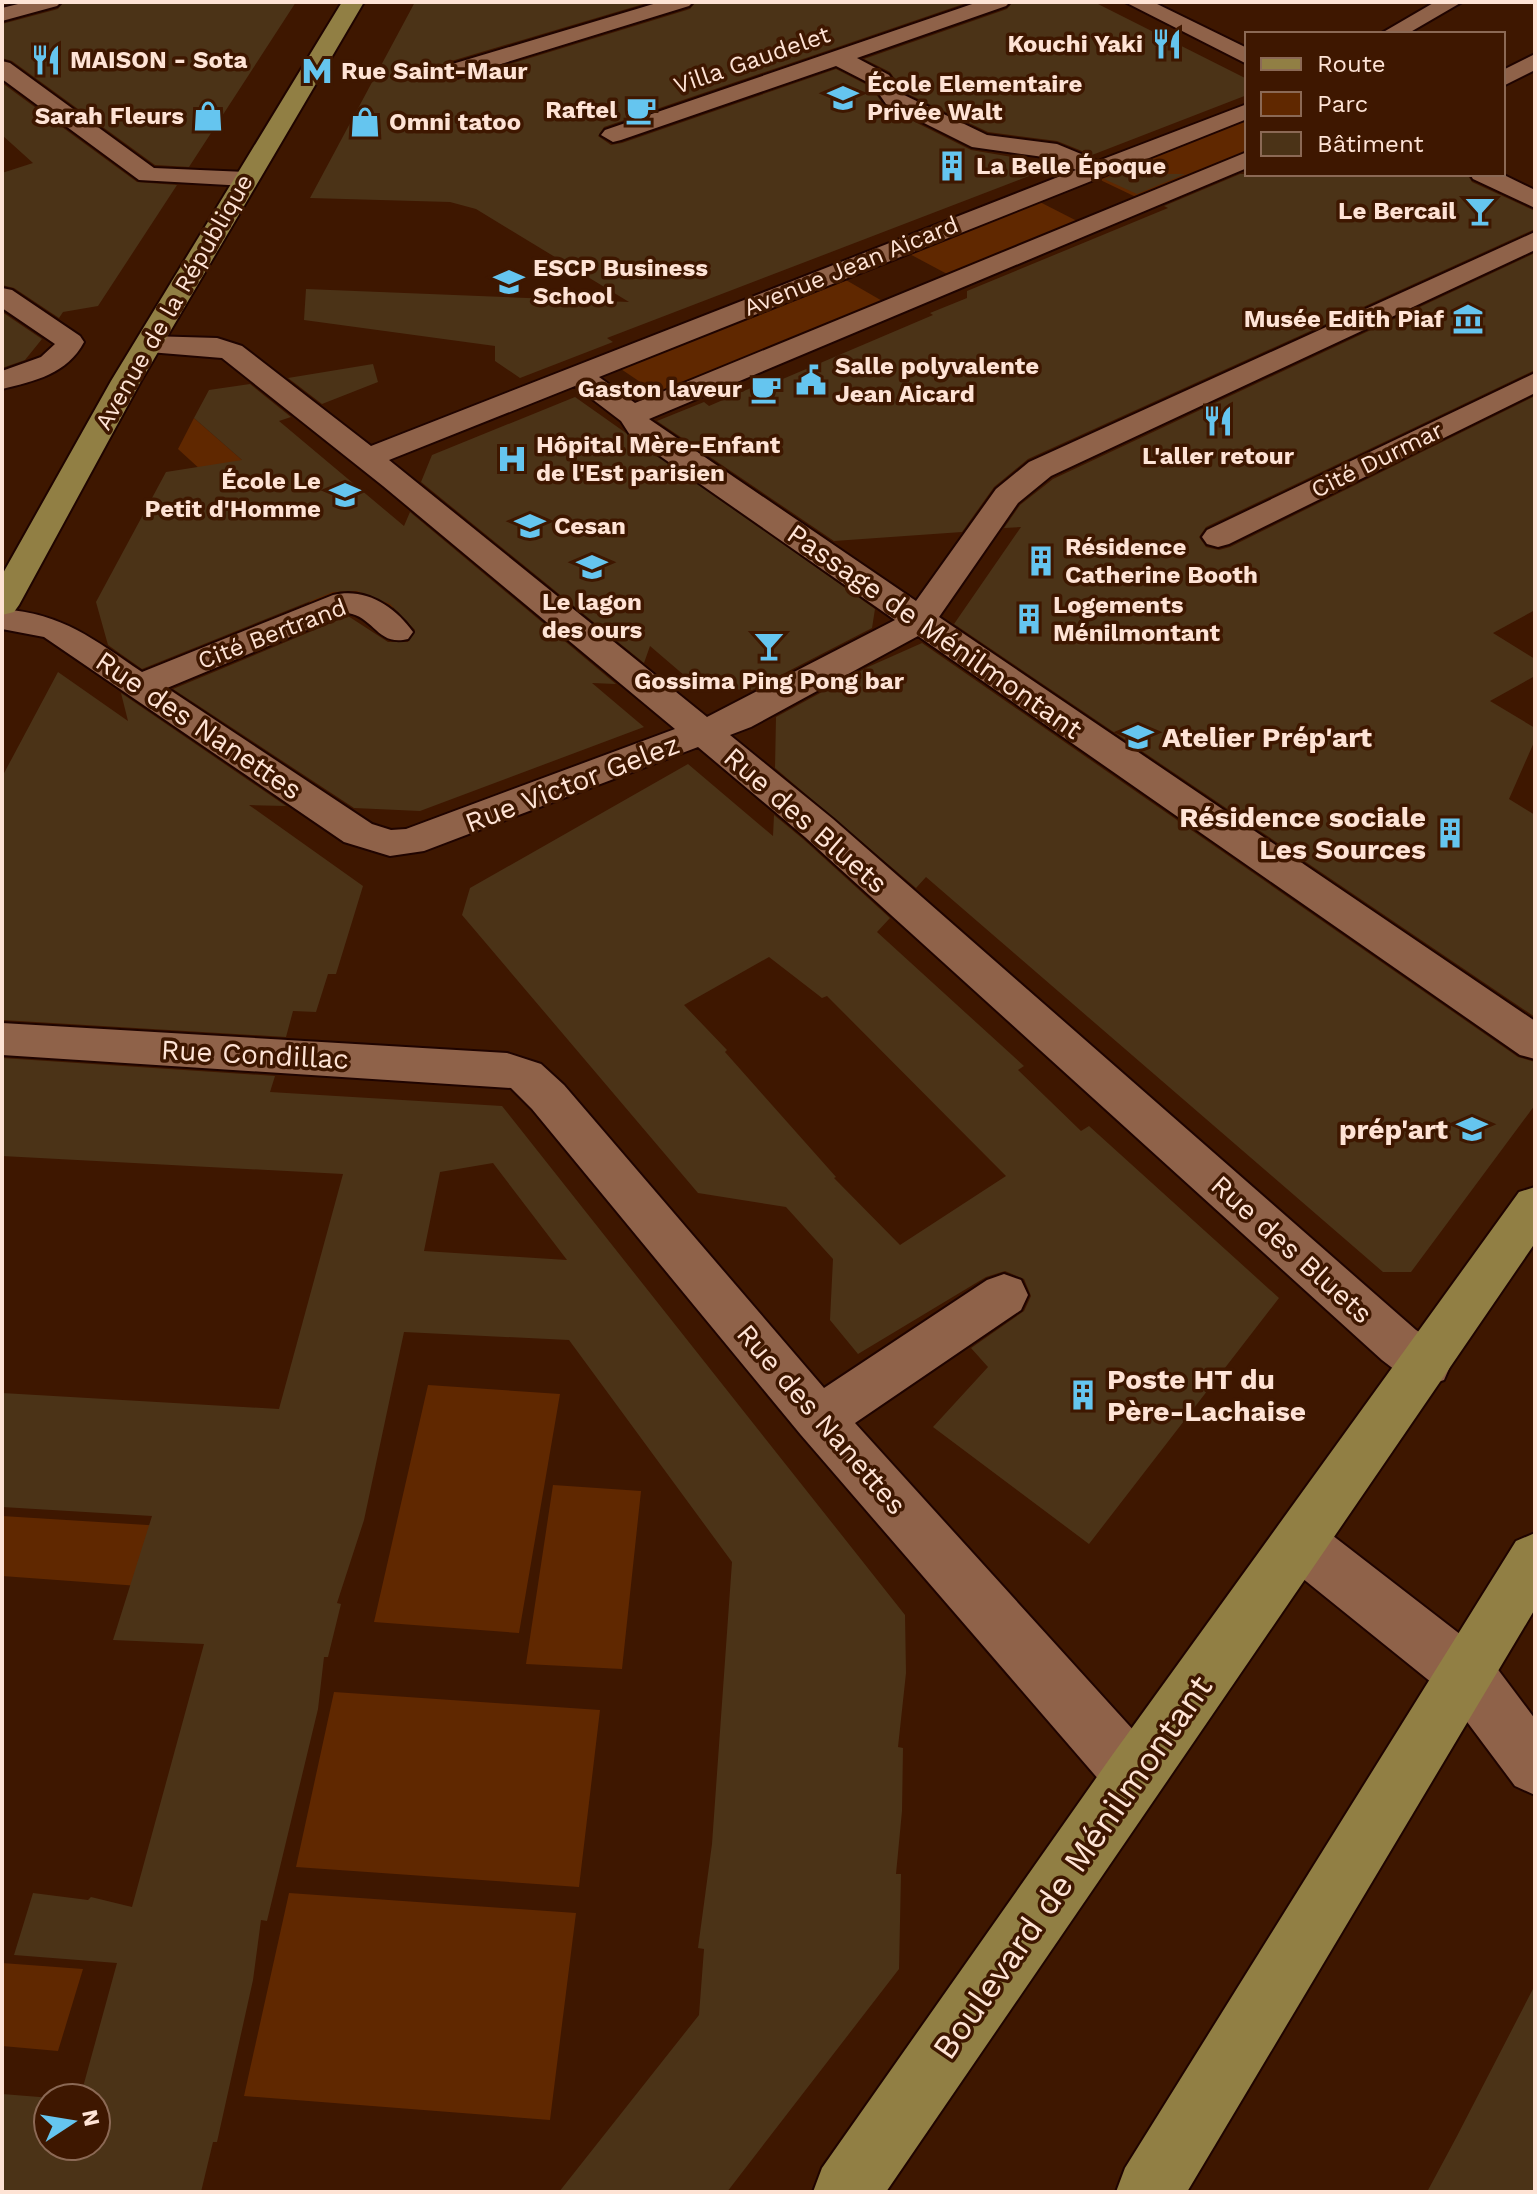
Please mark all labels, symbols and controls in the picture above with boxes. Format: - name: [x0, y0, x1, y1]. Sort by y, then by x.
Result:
- street label: Villa Gaudelet: [670, 20, 834, 100]
- restaurant icon: Kouchi Yaki: [1150, 27, 1184, 61]
- place label: Kouchi Yaki: [1007, 30, 1143, 58]
- legend: [1245, 32, 1505, 176]
- restaurant icon: MAISON - Sota: [29, 43, 63, 77]
- place label: MAISON - Sota: [70, 46, 248, 74]
- text: Route: [1317, 50, 1386, 78]
- metro station icon: Rue Saint-Maur: [300, 54, 334, 88]
- place label: Rue Saint-Maur: [341, 57, 528, 85]
- place label: École Elementaire Privée Walt: [867, 70, 1082, 126]
- school or university icon: École Elementaire Privée Walt: [826, 81, 860, 115]
- text: Parc: [1317, 90, 1368, 118]
- cafe icon: Raftel: [624, 93, 658, 127]
- place label: Raftel: [545, 96, 617, 124]
- shop icon: Sarah Fleurs: [191, 99, 225, 133]
- place label: Sarah Fleurs: [35, 102, 184, 130]
- shop icon: Omni tatoo: [348, 105, 382, 139]
- place label: Omni tatoo: [389, 108, 521, 136]
- text: Bâtiment: [1317, 130, 1424, 158]
- building icon: La Belle Époque: [935, 149, 969, 183]
- place label: La Belle Époque: [976, 152, 1166, 180]
- street label: Avenue de la République: [89, 169, 259, 435]
- bar icon: Le Bercail: [1463, 194, 1497, 228]
- place label: Le Bercail: [1338, 197, 1456, 225]
- street label: Avenue Jean Aicard: [740, 210, 962, 322]
- place label: ESCP Business School: [533, 254, 708, 310]
- school or university icon: ESCP Business School: [492, 265, 526, 299]
- museum icon: Musée Edith Piaf: [1451, 302, 1485, 336]
- place label: Musée Edith Piaf: [1244, 305, 1444, 333]
- place label: Salle polyvalente Jean Aicard: [835, 352, 1039, 408]
- public building icon: Salle polyvalente Jean Aicard: [794, 363, 828, 397]
- cafe icon: Gaston laveur: [749, 372, 783, 406]
- place label: Gaston laveur: [578, 375, 743, 403]
- restaurant icon: L'aller retour: [1201, 404, 1235, 438]
- street label: Cité Durmar: [1307, 416, 1448, 504]
- place label: Hôpital Mère-Enfant de l'Est parisien: [536, 431, 781, 487]
- hospital icon: Hôpital Mère-Enfant de l'Est parisien: [495, 442, 529, 476]
- place label: L'aller retour: [1142, 442, 1295, 470]
- place label: École Le Petit d'Homme: [145, 467, 321, 523]
- school or university icon: École Le Petit d'Homme: [328, 478, 362, 512]
- school or university icon: Cesan: [513, 509, 547, 543]
- place label: Cesan: [554, 512, 626, 540]
- street label: Passage de Ménilmontant: [781, 517, 1089, 746]
- place label: Résidence Catherine Booth: [1065, 533, 1258, 589]
- building icon: Résidence Catherine Booth: [1024, 544, 1058, 578]
- school or university icon: Le lagon des ours: [575, 550, 609, 584]
- place label: Le lagon des ours: [542, 588, 643, 644]
- place label: Logements Ménilmontant: [1053, 591, 1221, 647]
- street label: Cité Bertrand: [194, 593, 350, 675]
- building icon: Logements Ménilmontant: [1012, 602, 1046, 636]
- bar icon: Gossima Ping Pong bar: [752, 629, 786, 663]
- street label: Rue des Nanettes: [90, 644, 308, 807]
- place label: Gossima Ping Pong bar: [634, 667, 905, 695]
- school or university icon: Atelier Prép'art: [1121, 720, 1155, 754]
- place label: Atelier Prép'art: [1162, 721, 1372, 754]
- street label: Rue Victor Gelez: [461, 727, 684, 839]
- street label: Rue des Bluets: [717, 740, 894, 900]
- place label: Résidence sociale Les Sources: [1179, 801, 1426, 866]
- building icon: Résidence sociale Les Sources: [1433, 816, 1467, 850]
- street label: Rue Condillac: [160, 1033, 350, 1076]
- school or university icon: prép'art: [1455, 1112, 1489, 1146]
- place label: prép'art: [1339, 1113, 1448, 1146]
- street label: Rue des Bluets: [1204, 1168, 1379, 1330]
- street label: Rue des Nanettes: [730, 1317, 913, 1521]
- place label: Poste HT du Père-Lachaise: [1107, 1363, 1306, 1428]
- building icon: Poste HT du Père-Lachaise: [1066, 1378, 1100, 1412]
- street label: Boulevard de Ménilmontant: [924, 1667, 1220, 2067]
- north arrow: [32, 2082, 112, 2162]
- text: N: [77, 2107, 105, 2129]

